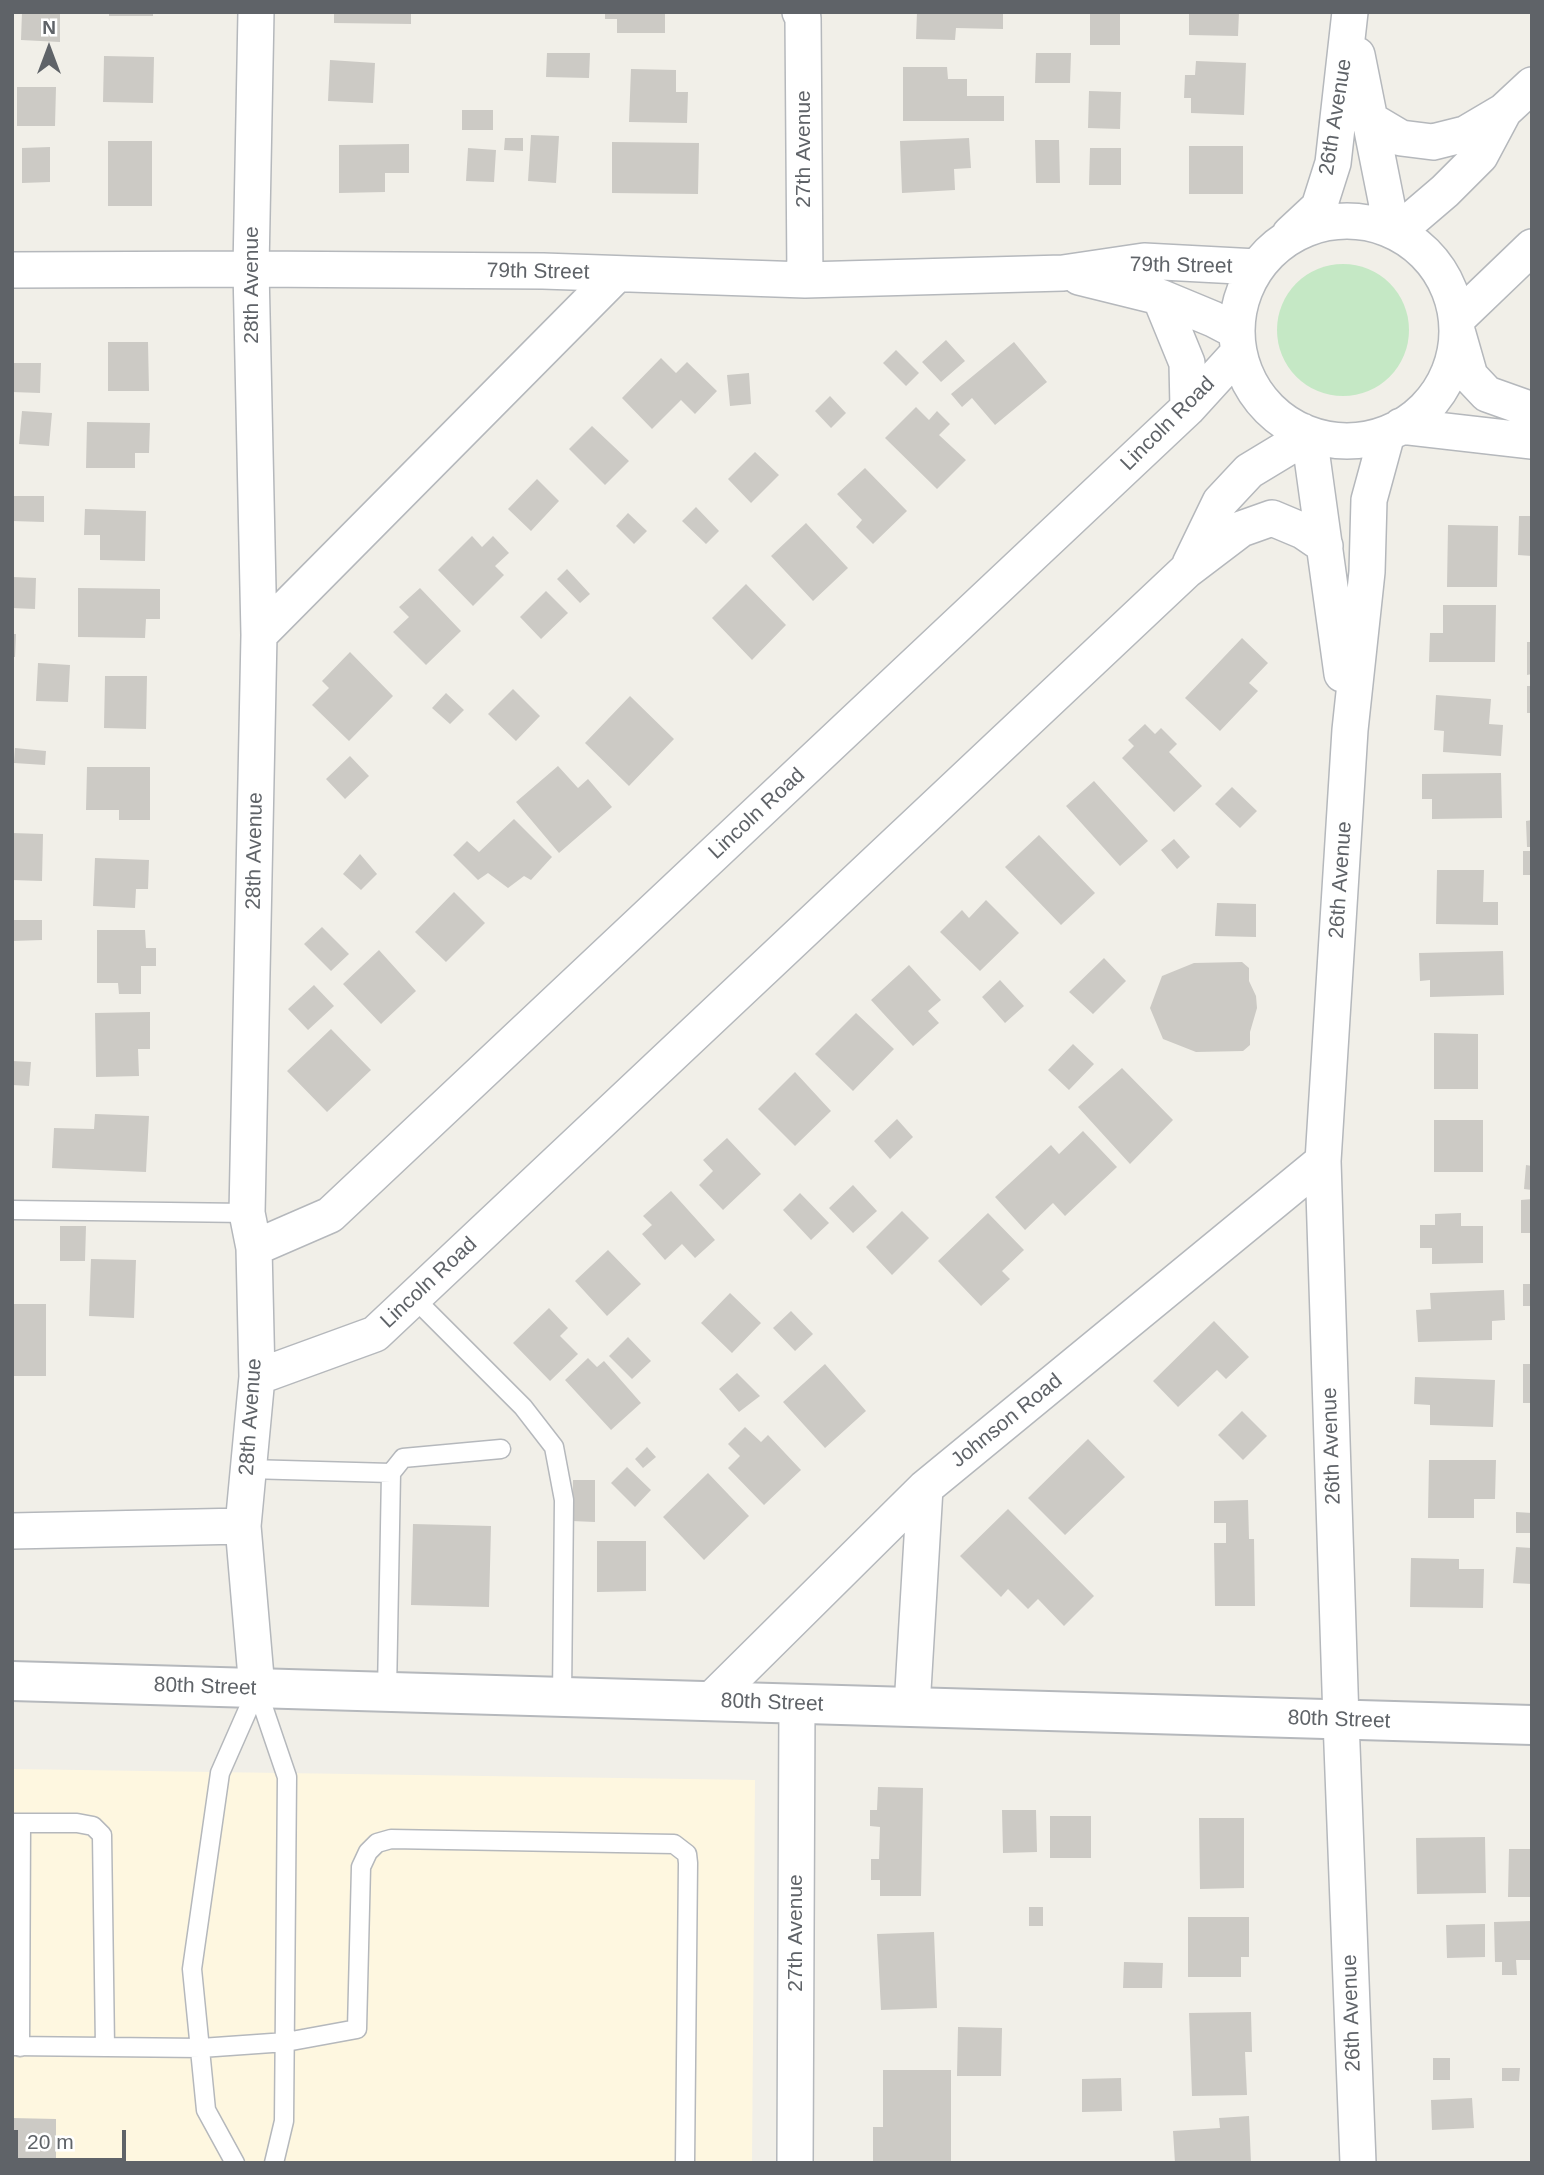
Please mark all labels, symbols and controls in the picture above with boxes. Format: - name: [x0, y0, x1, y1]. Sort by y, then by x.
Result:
- north arrow: [14, 14, 84, 84]
- text: N: [42, 17, 56, 38]
- street label: 26th Avenue: [1314, 57, 1358, 177]
- street label: 27th Avenue: [791, 90, 817, 208]
- street label: 28th Avenue: [239, 226, 265, 344]
- street label: 79th Street: [1129, 253, 1233, 279]
- street label: 79th Street: [486, 259, 590, 285]
- street label: Lincoln Road: [1116, 372, 1220, 476]
- street label: Lincoln Road: [704, 763, 810, 865]
- street label: 28th Avenue: [241, 792, 269, 910]
- street label: 26th Avenue: [1324, 820, 1358, 940]
- street label: Lincoln Road: [376, 1232, 482, 1334]
- street label: 28th Avenue: [234, 1357, 268, 1477]
- street label: Johnson Road: [946, 1369, 1068, 1473]
- street label: 26th Avenue: [1317, 1387, 1347, 1505]
- street label: 80th Street: [153, 1673, 257, 1701]
- street label: 80th Street: [720, 1689, 824, 1717]
- street label: 80th Street: [1287, 1706, 1391, 1734]
- street label: 27th Avenue: [783, 1874, 809, 1992]
- street label: 26th Avenue: [1337, 1954, 1367, 2072]
- scale bar: [18, 2116, 130, 2160]
- text: 20 m: [27, 2130, 74, 2153]

